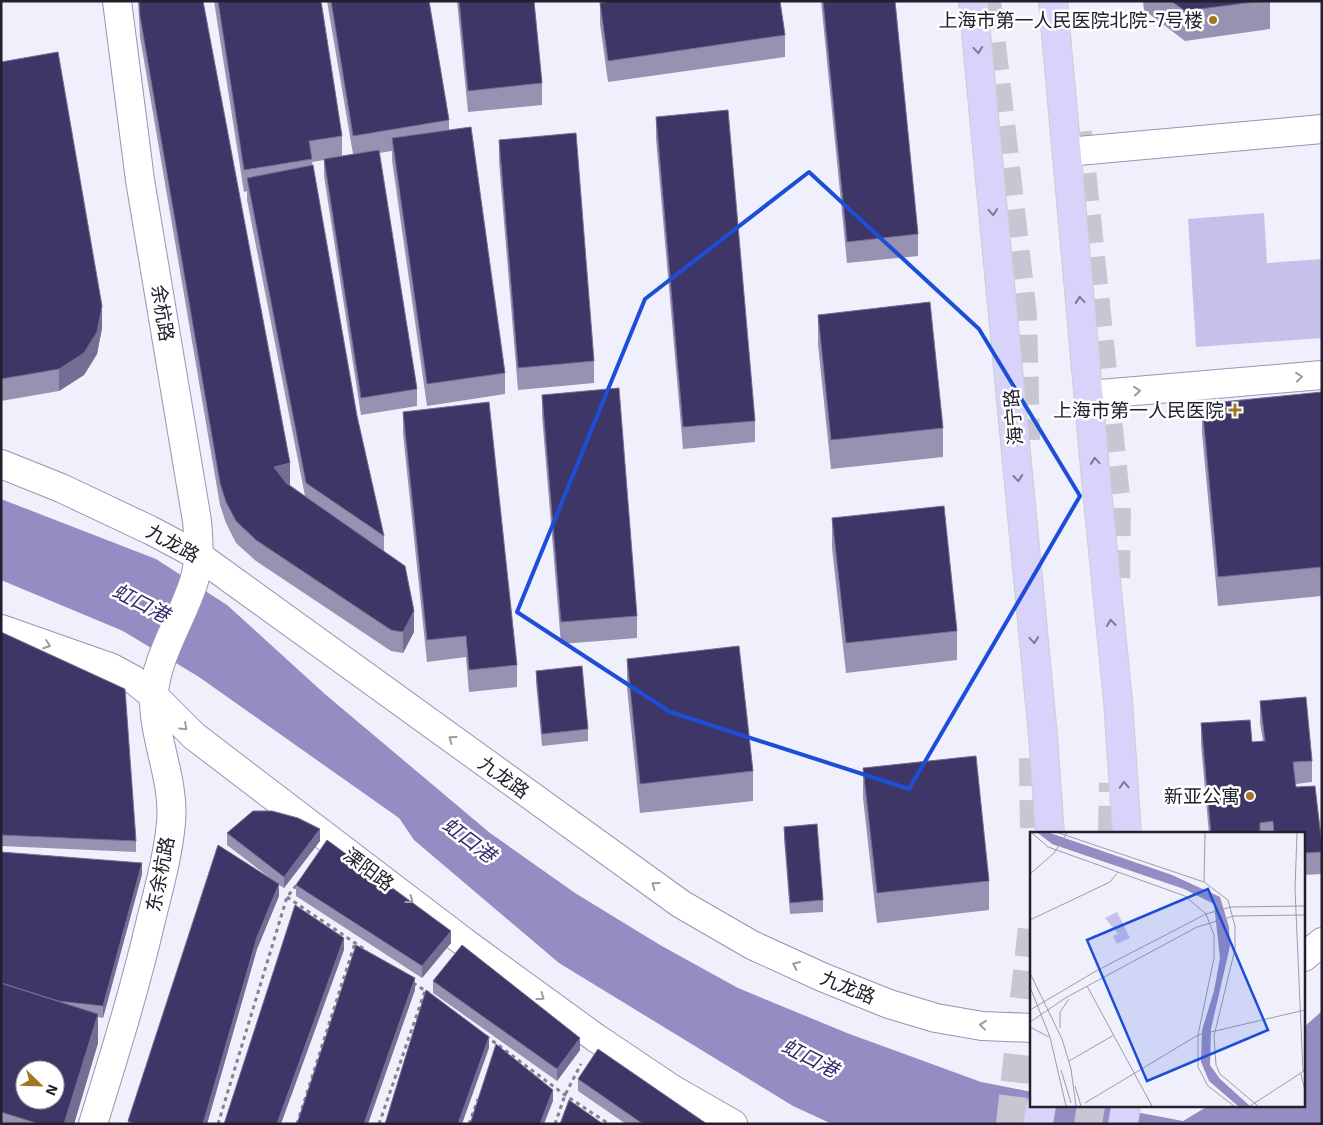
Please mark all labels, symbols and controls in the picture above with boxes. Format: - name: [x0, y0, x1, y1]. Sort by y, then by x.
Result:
- place label: 上海市第一人民医院北院-7号楼: [939, 8, 1203, 31]
- marker: 上海市第一人民医院北院-7号楼: [1207, 14, 1219, 26]
- one-way arrow: [972, 46, 983, 54]
- one-way arrow: [987, 208, 998, 216]
- street label: 余杭路: [148, 283, 179, 343]
- one-way arrow: [1075, 295, 1086, 303]
- one-way arrow: [1296, 371, 1304, 382]
- one-way arrow: [1134, 385, 1142, 396]
- street label: 海宁路: [999, 388, 1026, 446]
- place label: 上海市第一人民医院: [1053, 398, 1224, 421]
- marker: 上海市第一人民医院: [1228, 403, 1242, 417]
- one-way arrow: [1089, 457, 1100, 465]
- one-way arrow: [1013, 474, 1024, 482]
- street label: 九龙路: [143, 519, 204, 566]
- water label: 虹口港: [109, 578, 176, 628]
- one-way arrow: [1105, 619, 1116, 627]
- one-way arrow: [1028, 636, 1039, 644]
- one-way arrow: [42, 640, 51, 650]
- one-way arrow: [179, 721, 188, 730]
- one-way arrow: [449, 737, 458, 745]
- street label: 九龙路: [474, 751, 534, 803]
- one-way arrow: [1118, 781, 1129, 789]
- place label: 新亚公寓: [1164, 784, 1240, 807]
- marker: 新亚公寓: [1244, 790, 1256, 802]
- water label: 虹口港: [438, 812, 503, 869]
- inset map: [1030, 832, 1306, 1108]
- street label: 东余杭路: [141, 834, 178, 913]
- street label: 溧阳路: [340, 842, 399, 895]
- one-way arrow: [651, 882, 661, 891]
- one-way arrow: [404, 895, 413, 903]
- one-way arrow: [792, 961, 801, 972]
- street label: 九龙路: [817, 965, 879, 1008]
- one-way arrow: [535, 991, 545, 1000]
- one-way arrow: [979, 1020, 987, 1031]
- water label: 虹口港: [778, 1033, 845, 1083]
- north arrow: [15, 1060, 65, 1110]
- text: N: [43, 1082, 62, 1098]

